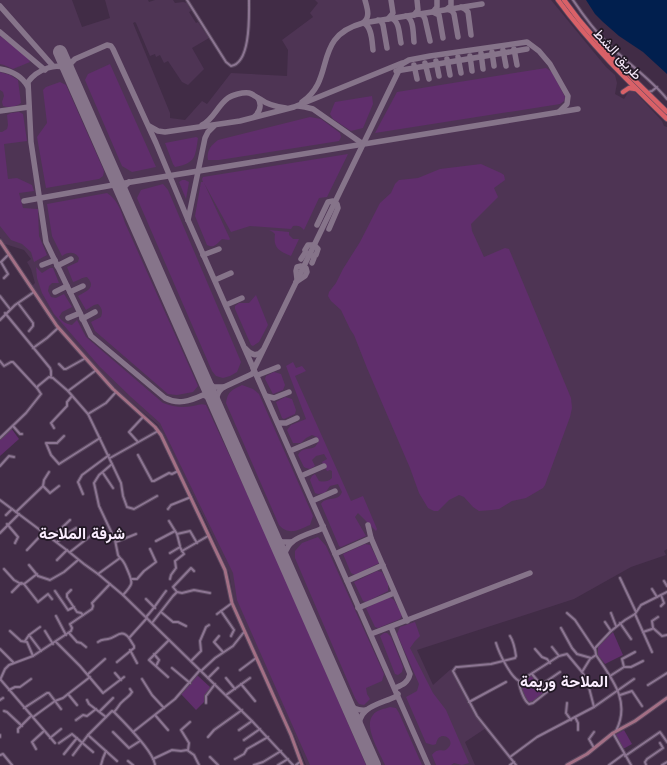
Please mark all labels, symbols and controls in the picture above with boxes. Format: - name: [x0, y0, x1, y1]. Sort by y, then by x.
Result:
- street label: طريق الشط: [589, 24, 647, 84]
- district label: شرفة الملاحة: [39, 522, 125, 545]
- district label: الملاحة وريمة: [520, 670, 608, 693]

